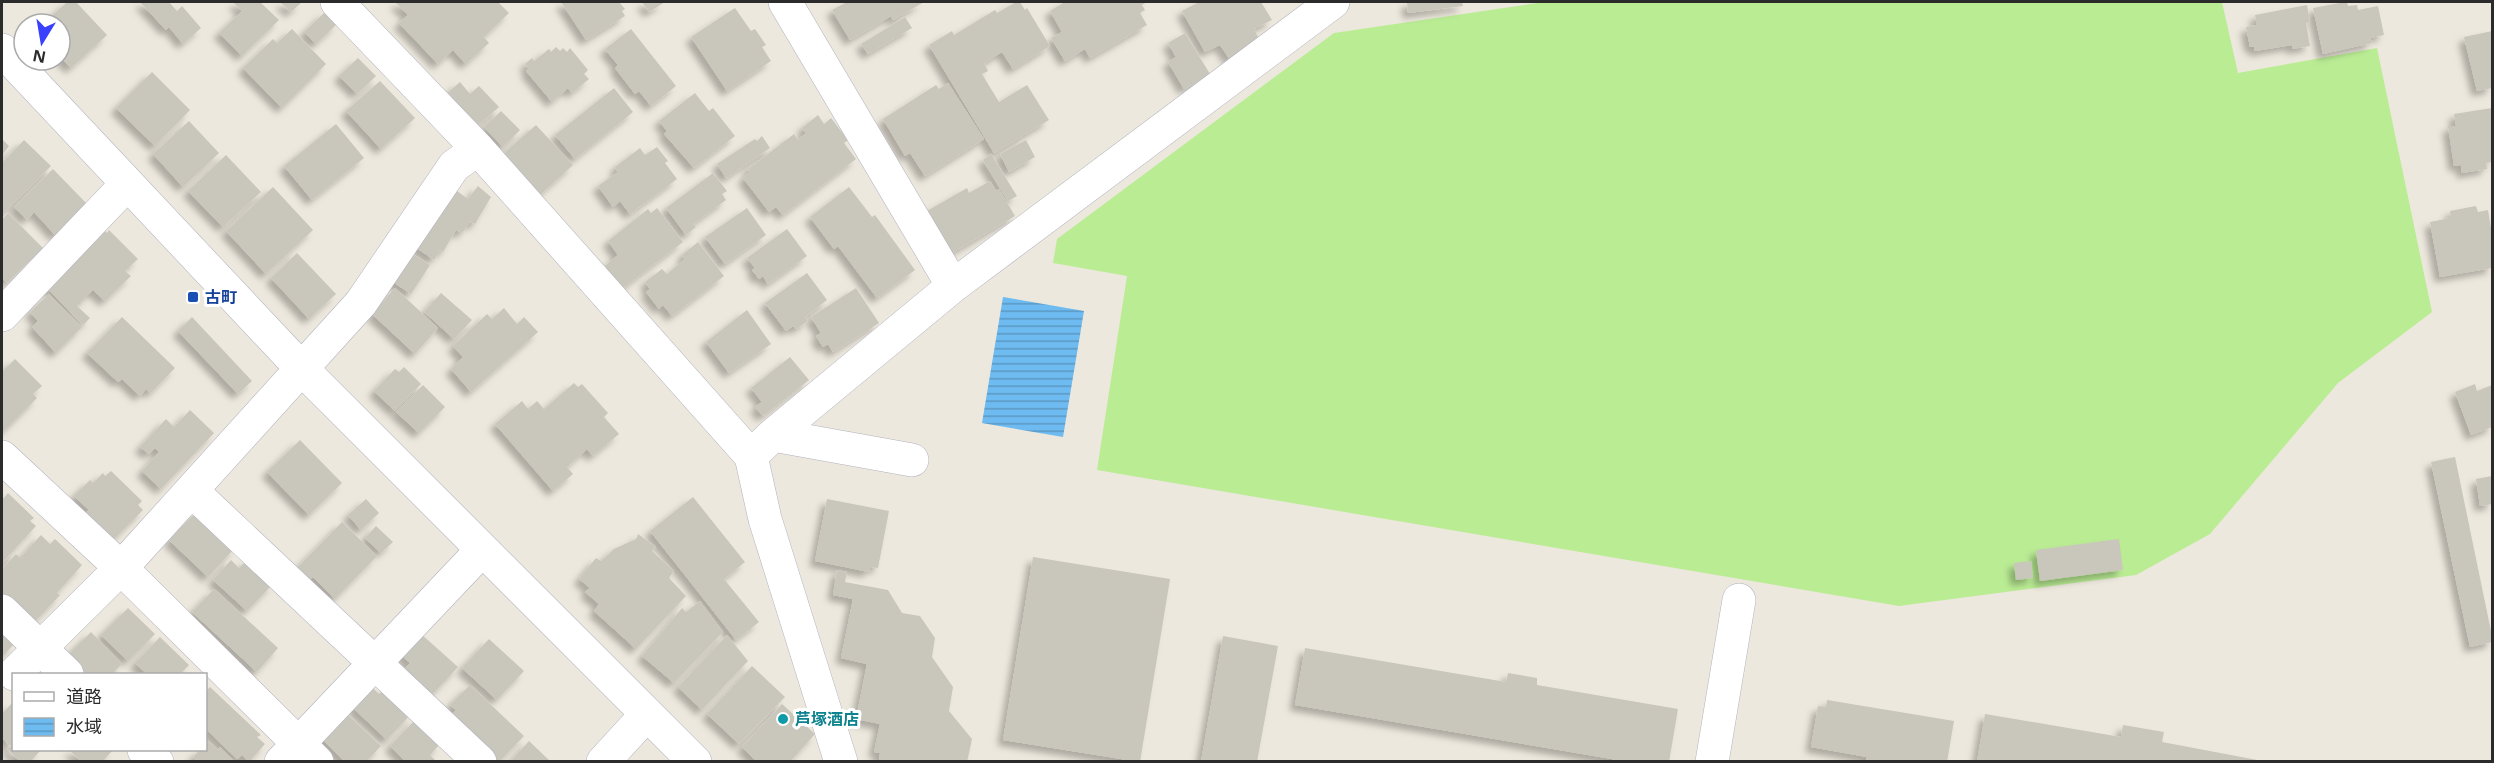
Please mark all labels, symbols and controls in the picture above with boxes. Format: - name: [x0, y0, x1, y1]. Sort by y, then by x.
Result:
- north arrow: [12, 12, 72, 72]
- text: N: [31, 45, 48, 69]
- place label: 古町: [205, 286, 237, 308]
- marker: 古町: [186, 290, 200, 304]
- legend: [12, 673, 207, 751]
- text: 道路: [66, 684, 102, 708]
- place label: 芦塚酒店: [795, 708, 859, 730]
- marker: 芦塚酒店: [776, 712, 790, 726]
- text: 水域: [66, 714, 102, 738]

